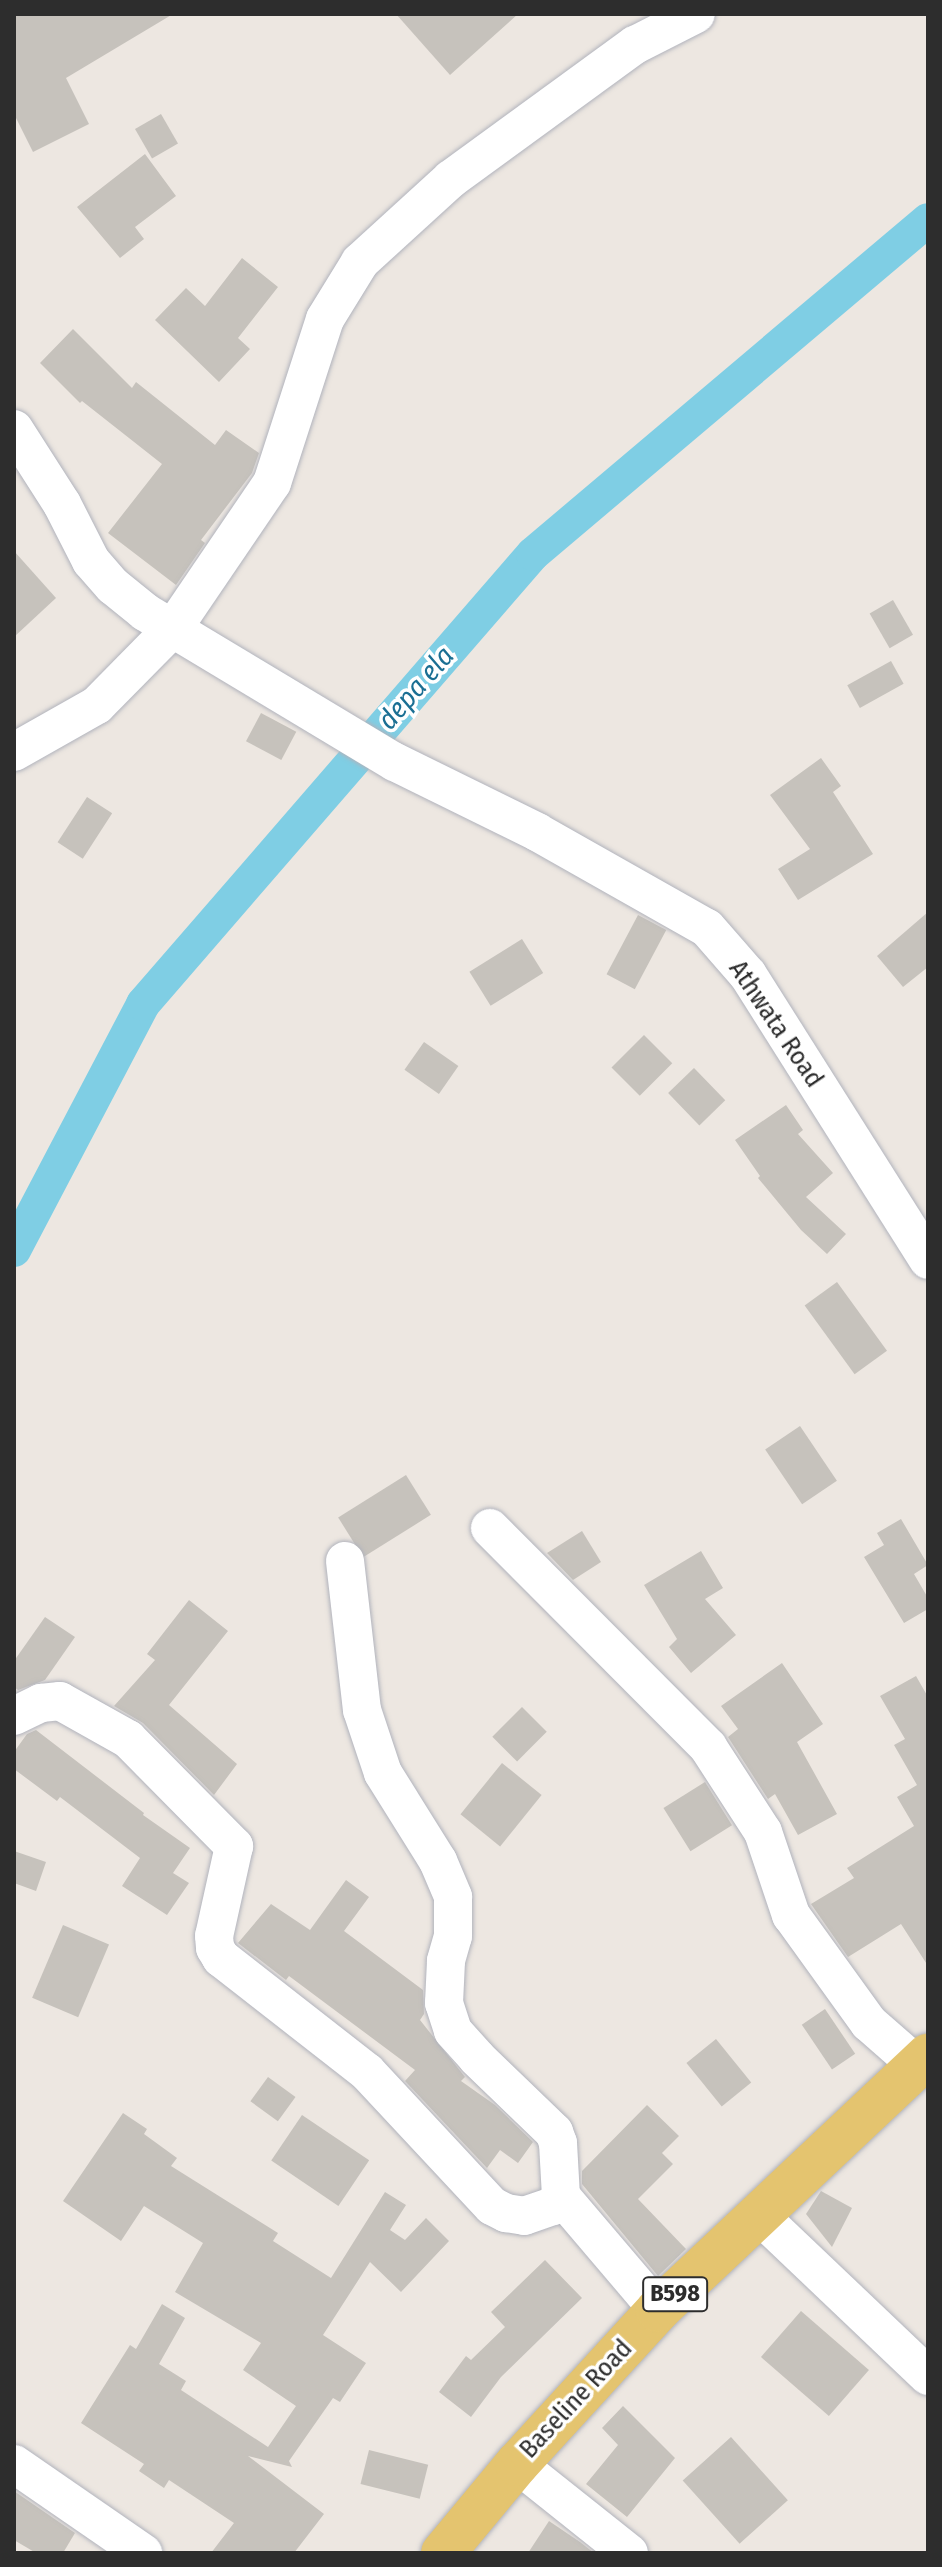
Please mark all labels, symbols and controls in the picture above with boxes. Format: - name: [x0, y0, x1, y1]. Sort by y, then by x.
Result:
- water label: depa ela: [371, 640, 461, 736]
- street label: Athwata Road: [722, 955, 830, 1093]
- road number: B598: [641, 2274, 709, 2314]
- street label: Baseline Road: [513, 2333, 639, 2465]

